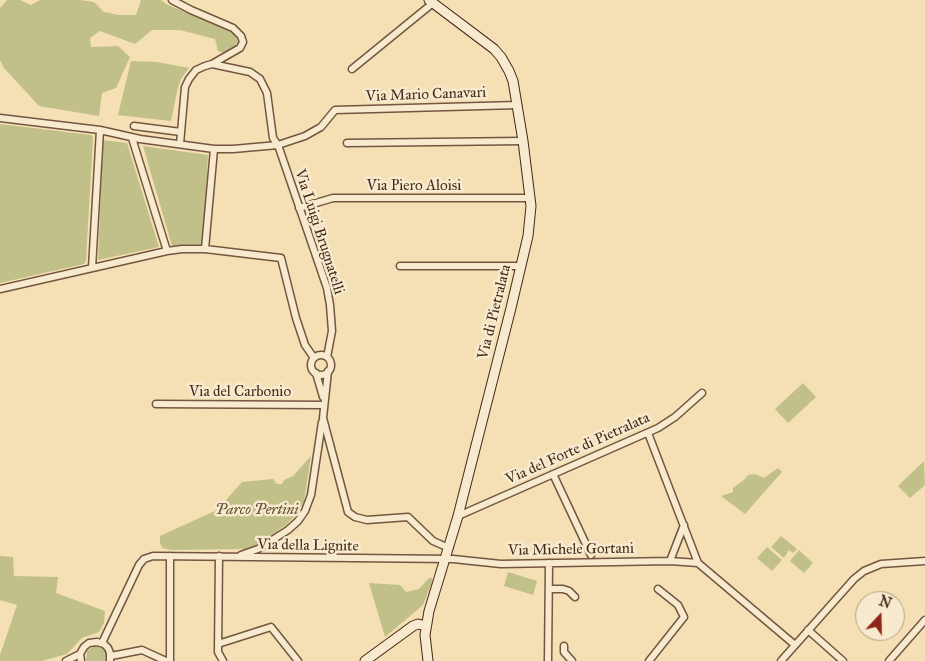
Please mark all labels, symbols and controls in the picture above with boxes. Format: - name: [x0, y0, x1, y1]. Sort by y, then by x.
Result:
- street label: Via Mario Canavari: [365, 84, 487, 106]
- street label: Via Luigi Brugnatelli: [290, 167, 348, 297]
- street label: Via Piero Aloisi: [367, 177, 461, 195]
- street label: Via di Pietralata: [475, 263, 515, 361]
- street label: Via del Carbonio: [189, 383, 291, 401]
- street label: Via del Forte di Pietralata: [503, 409, 653, 489]
- park label: Parco Pertini: [215, 501, 299, 519]
- street label: Via della Lignite: [257, 536, 359, 556]
- street label: Via Michele Gortani: [508, 540, 634, 560]
- north arrow: [855, 591, 905, 641]
- text: N: [877, 592, 894, 613]

